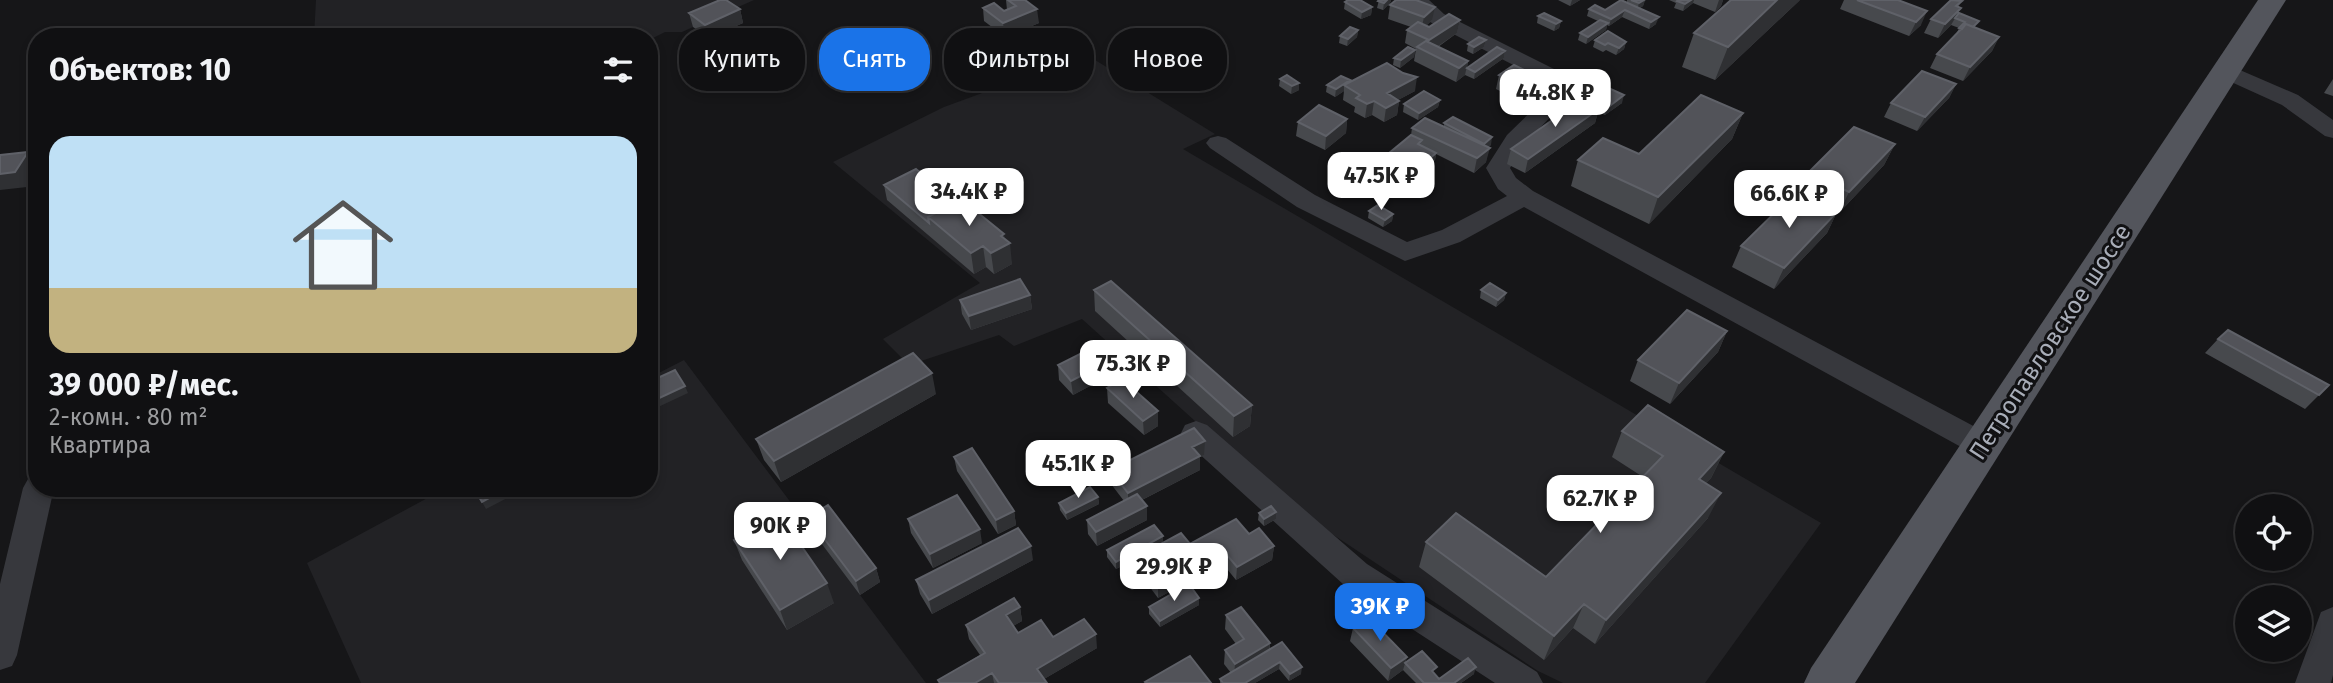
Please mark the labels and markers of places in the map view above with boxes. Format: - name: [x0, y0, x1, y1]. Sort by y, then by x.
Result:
- pin: 44.8K ₽: [1490, 69, 1620, 129]
- pin: 47.5K ₽: [1316, 152, 1446, 212]
- pin: 34.4K ₽: [904, 168, 1034, 228]
- pin: 66.6K ₽: [1724, 170, 1854, 230]
- pin: 75.3K ₽: [1068, 340, 1198, 400]
- pin: 45.1K ₽: [1013, 440, 1143, 500]
- pin: 62.7K ₽: [1535, 476, 1665, 535]
- pin: 90K ₽: [731, 503, 829, 562]
- pin: 29.9K ₽: [1109, 544, 1239, 603]
- pin: 39K ₽: [1331, 584, 1429, 643]

